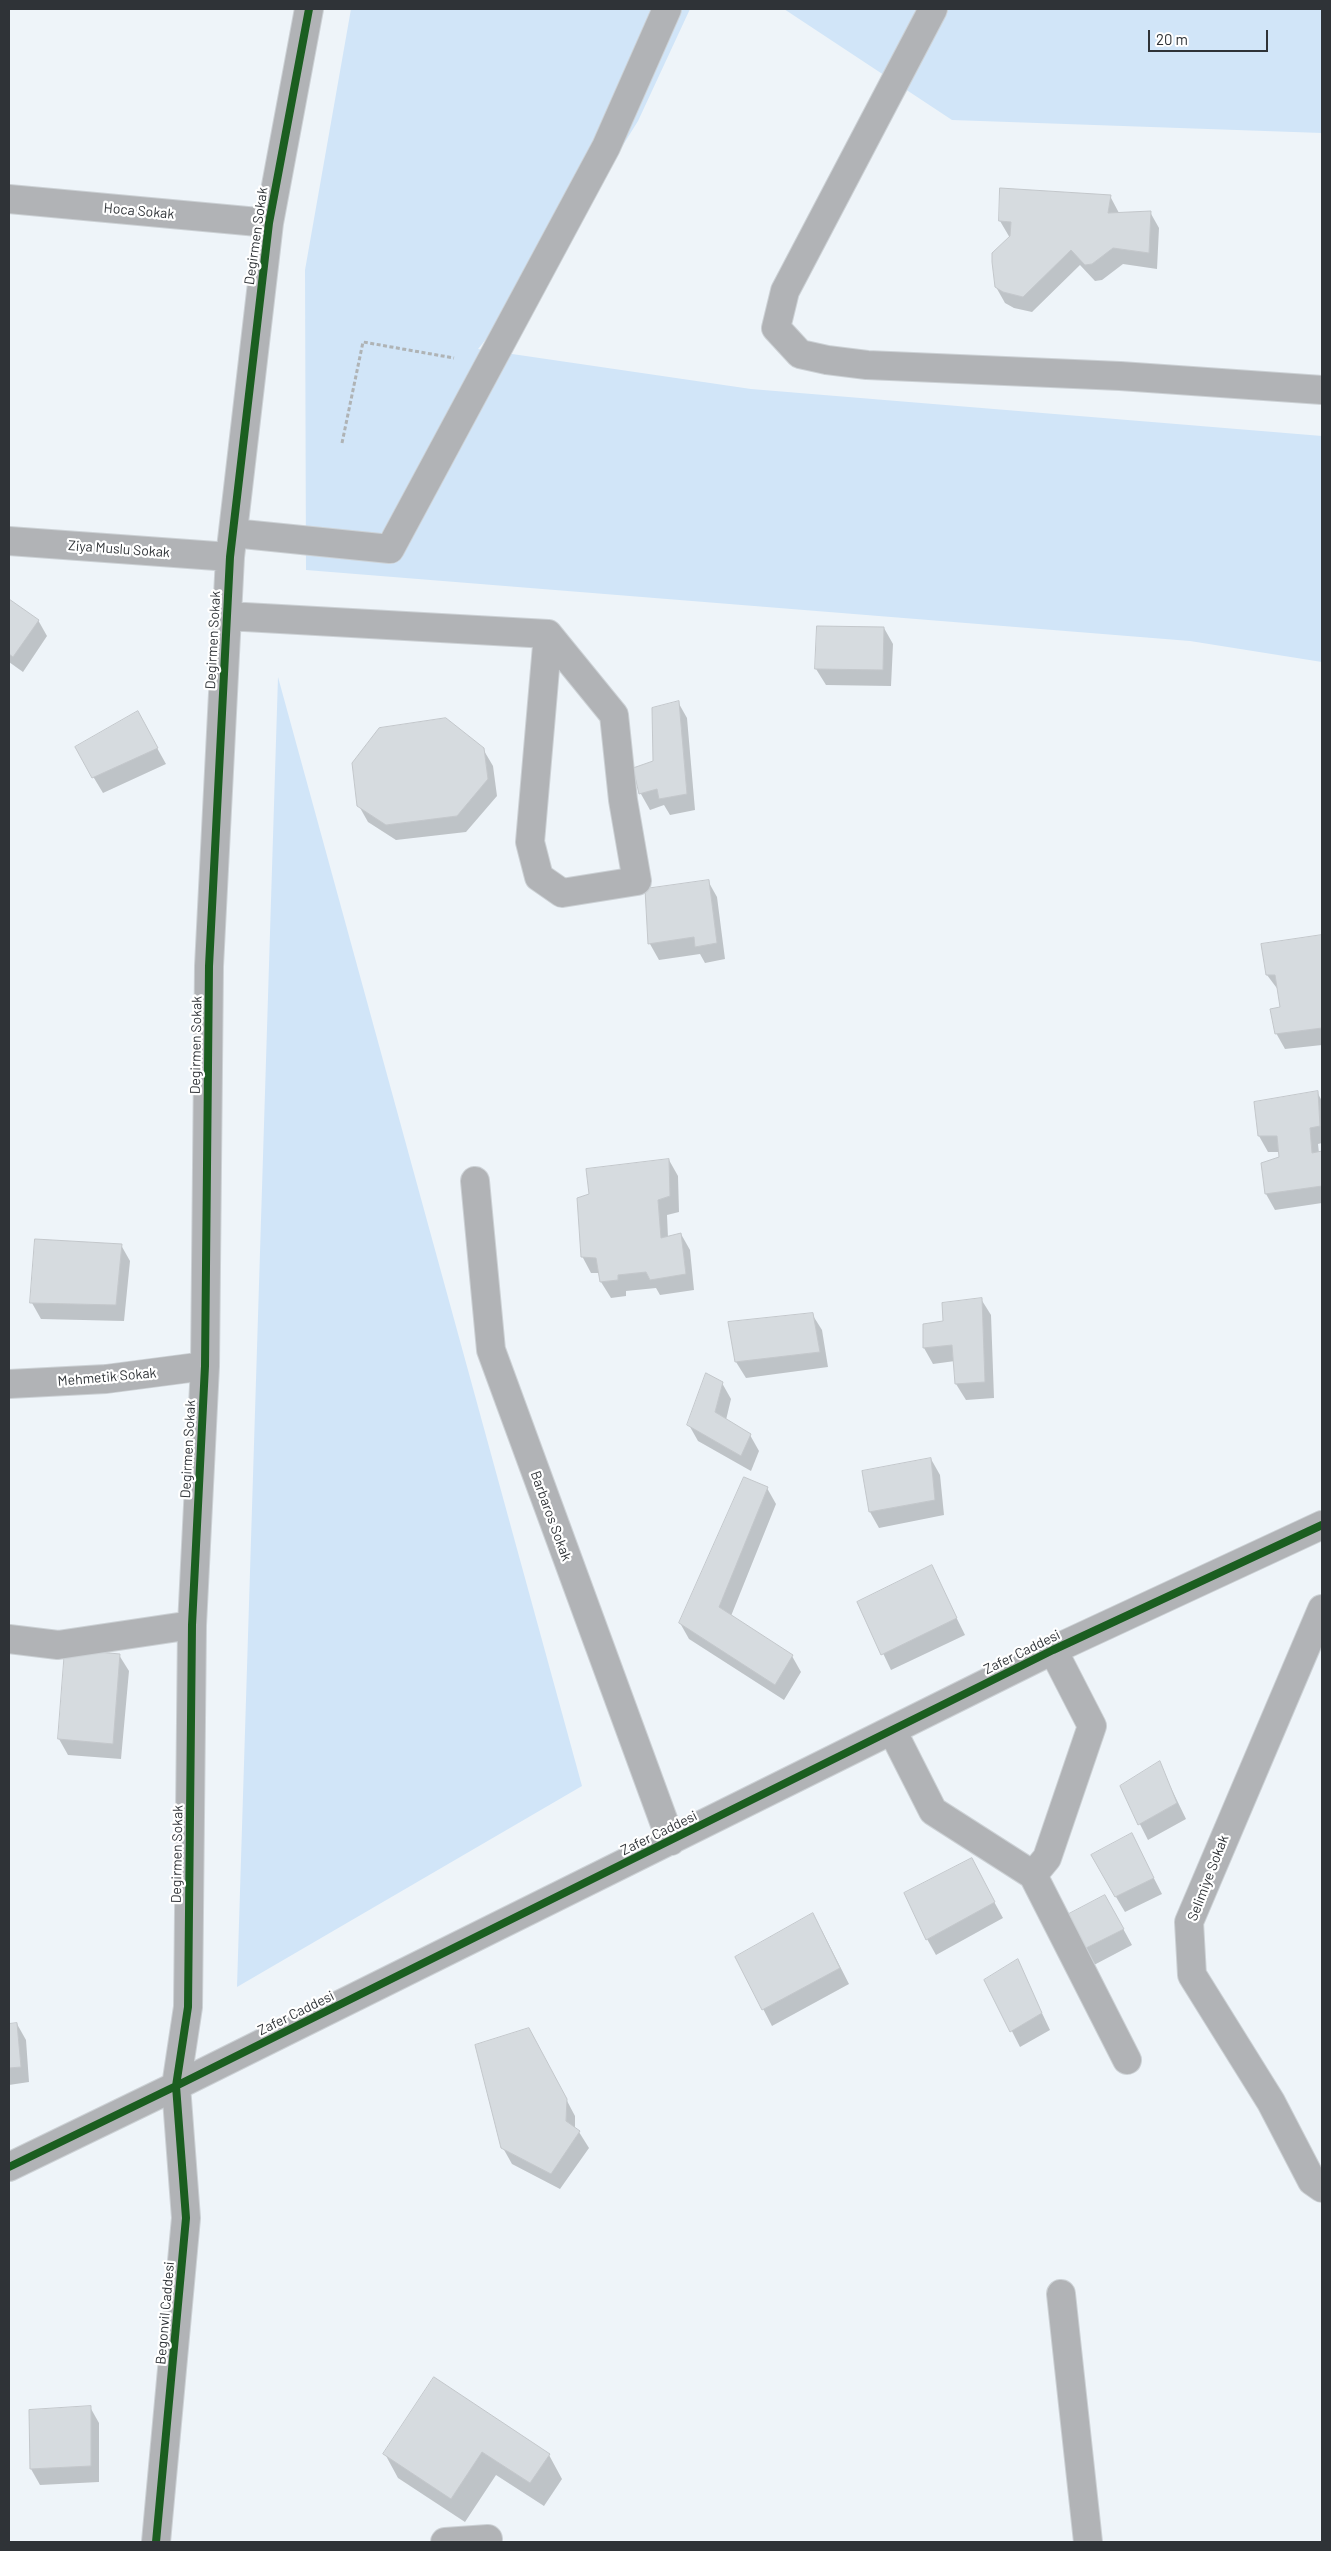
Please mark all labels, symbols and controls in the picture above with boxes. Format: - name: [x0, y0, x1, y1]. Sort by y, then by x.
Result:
- scale bar: [1151, 20, 1271, 52]
- text: 20 m: [1156, 30, 1188, 48]
- street label: Degirmen Sokak: [241, 186, 271, 286]
- street label: Hoca Sokak: [103, 200, 175, 222]
- street label: Ziya Muslu Sokak: [67, 537, 171, 561]
- street label: Degirmen Sokak: [202, 590, 224, 690]
- street label: Degirmen Sokak: [187, 996, 205, 1094]
- street label: Mehmetik Sokak: [57, 1364, 157, 1390]
- street label: Degirmen Sokak: [177, 1399, 199, 1499]
- street label: Barbaros Sokak: [527, 1469, 575, 1563]
- street label: Zafer Caddesi: [981, 1626, 1063, 1678]
- street label: Degirmen Sokak: [168, 1805, 186, 1903]
- street label: Zafer Caddesi: [618, 1807, 700, 1859]
- street label: Selimiye Sokak: [1184, 1833, 1232, 1923]
- street label: Zafer Caddesi: [255, 1987, 337, 2039]
- street label: Begonvil Caddesi: [152, 2261, 178, 2365]

